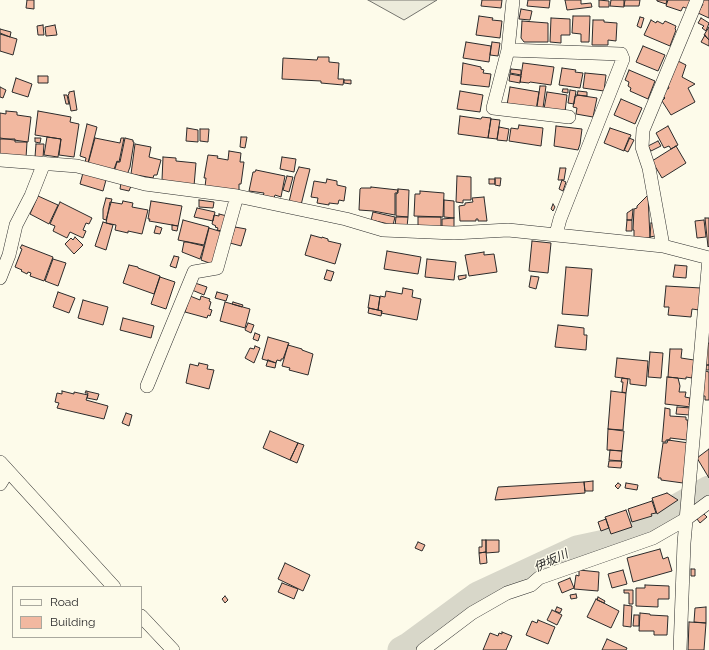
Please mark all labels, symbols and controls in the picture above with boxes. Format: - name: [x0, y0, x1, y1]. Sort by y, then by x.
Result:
- water label: 伊坂川: [532, 547, 570, 575]
- legend: [12, 586, 142, 638]
- text: Road: [50, 595, 79, 609]
- text: Building: [50, 615, 96, 629]

